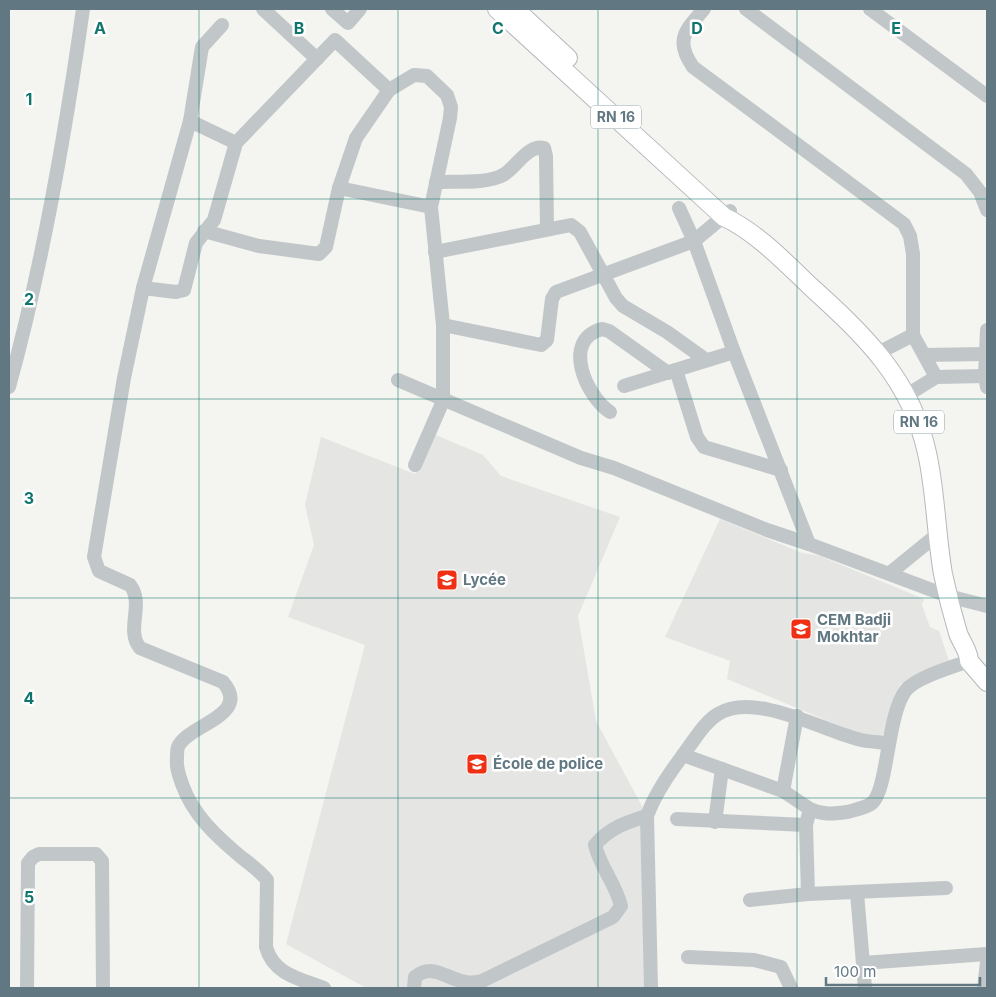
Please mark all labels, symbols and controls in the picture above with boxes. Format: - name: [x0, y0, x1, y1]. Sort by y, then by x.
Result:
- text: A: [94, 18, 106, 38]
- text: B: [294, 18, 304, 38]
- text: C: [492, 18, 504, 38]
- text: D: [691, 18, 703, 38]
- text: E: [891, 18, 901, 38]
- text: 1: [26, 89, 32, 109]
- road number: RN 16: [591, 105, 641, 128]
- text: 2: [24, 289, 34, 309]
- road number: RN 16: [894, 411, 944, 434]
- text: 3: [24, 488, 34, 508]
- school or university icon: Lycée: [435, 568, 459, 592]
- place label: Lycée: [463, 570, 506, 589]
- place label: CEM Badji Mokhtar: [817, 610, 891, 646]
- school or university icon: CEM Badji Mokhtar: [789, 617, 813, 641]
- text: 4: [24, 688, 35, 708]
- school or university icon: École de police: [465, 752, 489, 776]
- place label: École de police: [493, 754, 603, 773]
- text: 5: [24, 887, 34, 907]
- scale bar: [826, 954, 980, 986]
- text: 100 m: [834, 962, 876, 981]

